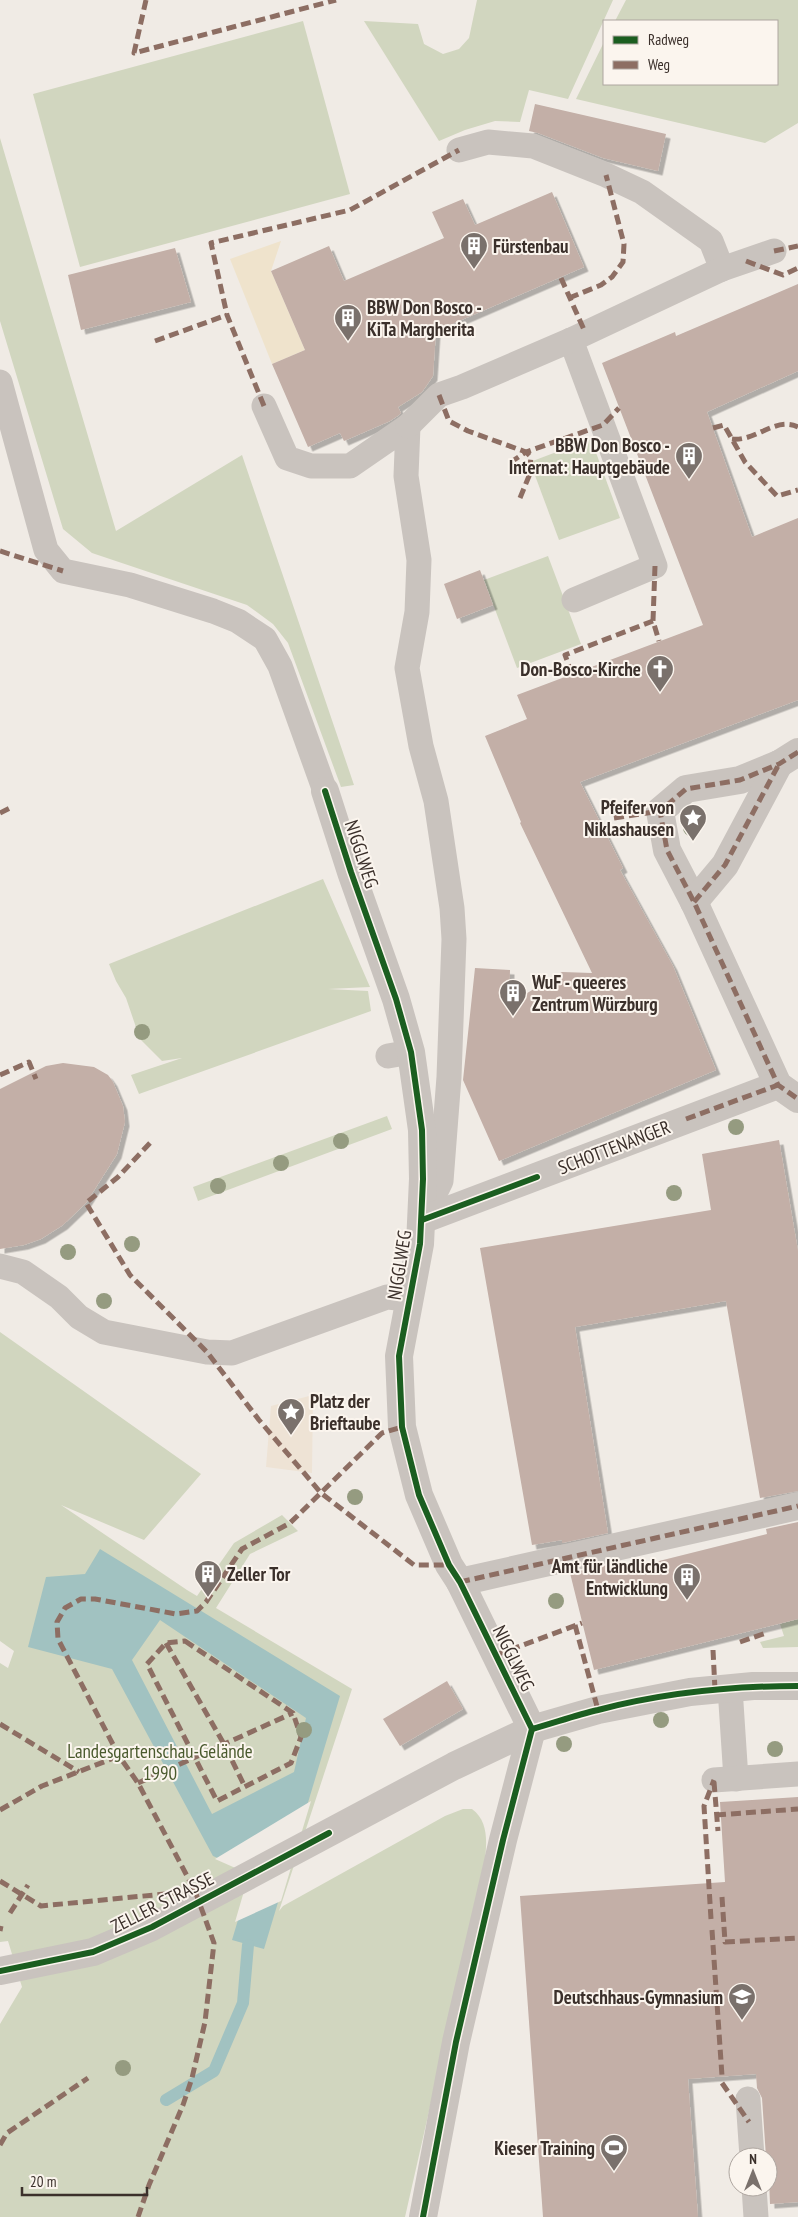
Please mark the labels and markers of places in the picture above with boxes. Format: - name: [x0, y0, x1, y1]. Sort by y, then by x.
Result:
- building icon: Fürstenbau: [459, 231, 489, 270]
- place label: Fürstenbau: [493, 234, 569, 258]
- place label: BBW Don Bosco - KiTa Margherita: [367, 295, 482, 341]
- building icon: BBW Don Bosco - KiTa Margherita: [333, 303, 363, 342]
- place label: BBW Don Bosco - Internat: Hauptgebäude: [509, 433, 670, 479]
- building icon: BBW Don Bosco - Internat: Hauptgebäude: [674, 441, 704, 480]
- church icon: Don-Bosco-Kirche: [645, 654, 675, 693]
- place label: Don-Bosco-Kirche: [520, 657, 641, 681]
- place label: Pfeifer von Niklashausen: [584, 795, 674, 841]
- place icon: Pfeifer von Niklashausen: [678, 803, 708, 842]
- place label: WuF - queeres Zentrum Würzburg: [531, 970, 658, 1016]
- building icon: WuF - queeres Zentrum Würzburg: [498, 978, 528, 1017]
- place label: Platz der Brieftaube: [310, 1389, 381, 1435]
- place icon: Platz der Brieftaube: [276, 1397, 306, 1436]
- place label: Amt für ländliche Entwicklung: [551, 1554, 668, 1600]
- building icon: Zeller Tor: [193, 1559, 223, 1598]
- place label: Zeller Tor: [227, 1562, 291, 1586]
- building icon: Amt für ländliche Entwicklung: [672, 1562, 702, 1601]
- school or university icon: Deutschhaus-Gymnasium: [727, 1982, 757, 2021]
- place label: Deutschhaus-Gymnasium: [554, 1985, 723, 2009]
- sports icon: Kieser Training: [599, 2133, 629, 2172]
- place label: Kieser Training: [494, 2136, 595, 2160]

